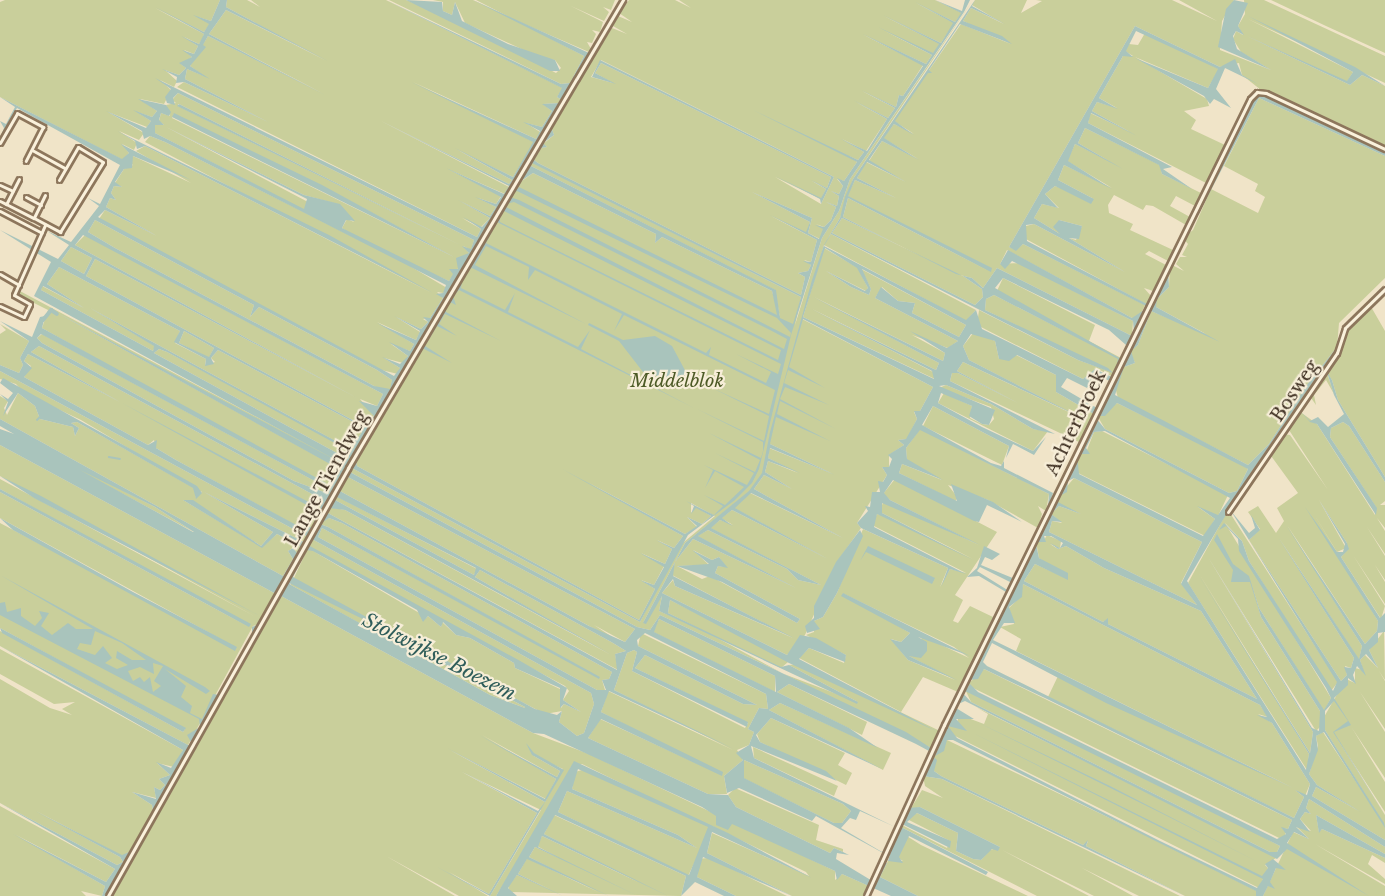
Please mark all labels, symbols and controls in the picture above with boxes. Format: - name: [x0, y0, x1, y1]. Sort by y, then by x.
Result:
- street label: Bosweg: [1267, 356, 1323, 426]
- street label: Achterbroek: [1041, 367, 1111, 479]
- park label: Middelblok: [630, 370, 724, 392]
- street label: Lange Tiendweg: [281, 407, 373, 551]
- water label: Stolwijkse Boezem: [358, 608, 520, 706]

